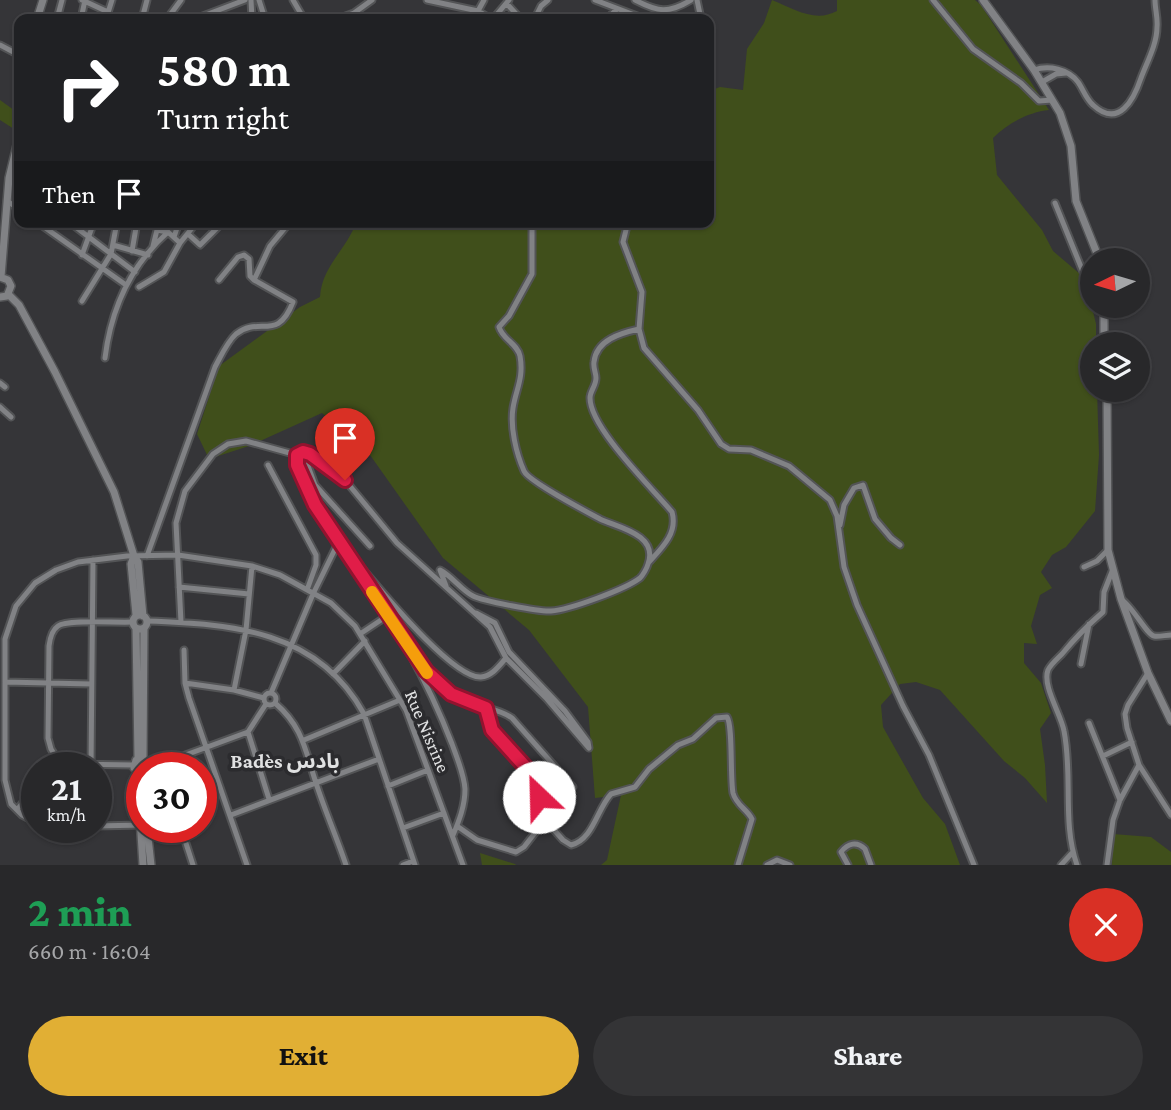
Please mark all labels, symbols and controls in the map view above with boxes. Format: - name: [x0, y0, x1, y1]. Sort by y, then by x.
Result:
- icon: right: [42, 42, 133, 133]
- text: 580 m: [157, 42, 290, 97]
- text: Turn right: [157, 100, 289, 136]
- icon: arrive: [110, 175, 148, 213]
- text: Then: [42, 180, 96, 209]
- north arrow: [1080, 248, 1150, 318]
- map controls: [1080, 248, 1150, 402]
- button: layers: [1080, 332, 1150, 402]
- pin: [315, 408, 375, 480]
- icon: arrive: [326, 419, 364, 457]
- street label: Rue Nisrine: [401, 687, 454, 776]
- district label: Badès بادس: [230, 749, 340, 773]
- speed limit sign: 30: [126, 752, 217, 843]
- position arrow: [502, 760, 576, 834]
- text: 21: [51, 769, 82, 808]
- text: km/h: [47, 805, 86, 825]
- text: 2 min: [28, 888, 132, 935]
- button: close: [1069, 888, 1143, 962]
- text: 660 m · 16:04: [28, 938, 151, 964]
- button: Exit: [28, 1016, 579, 1096]
- button: Share: [593, 1016, 1143, 1096]

